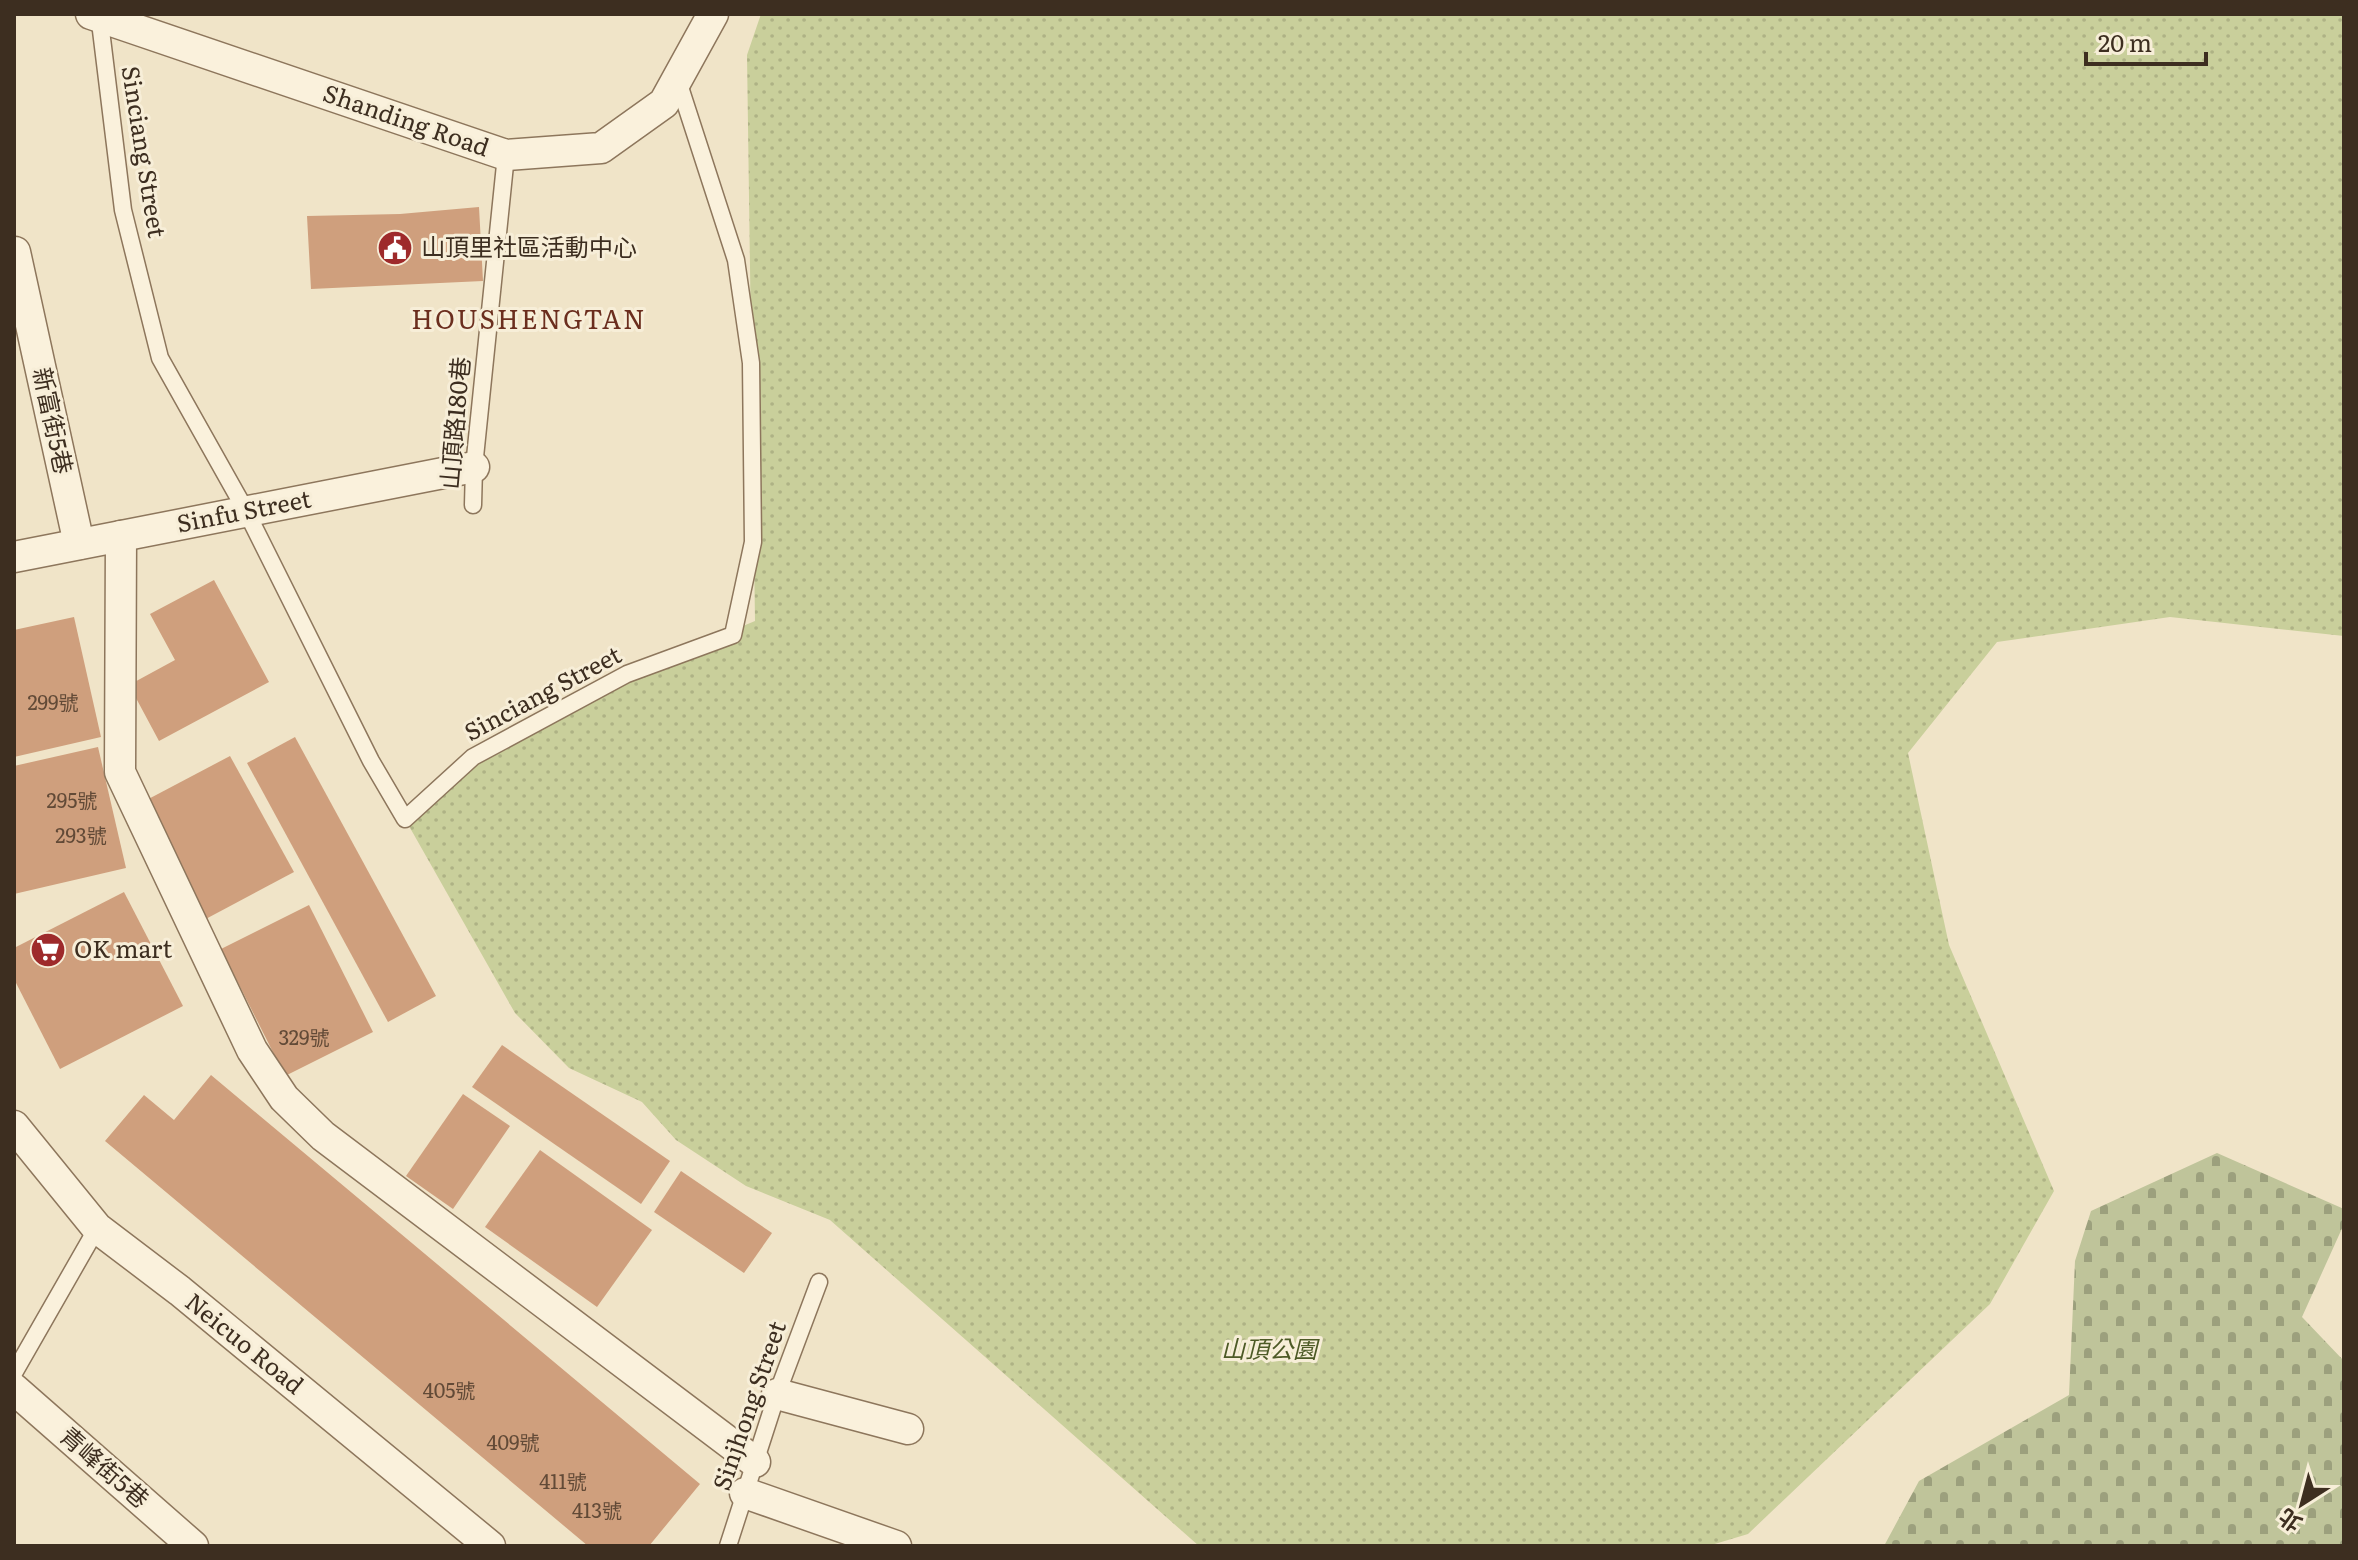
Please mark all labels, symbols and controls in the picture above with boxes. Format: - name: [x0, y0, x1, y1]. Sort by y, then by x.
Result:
- scale bar: [2086, 16, 2206, 66]
- text: 20 m: [2098, 24, 2152, 59]
- street label: Sinciang Street: [115, 63, 176, 240]
- street label: Shanding Road: [319, 74, 495, 164]
- place label: 山頂里社區活動中心: [421, 228, 637, 263]
- public building icon: 山頂里社區活動中心: [376, 229, 414, 267]
- district label: HOUSHENGTAN: [411, 298, 647, 337]
- street label: 山頂路180巷: [430, 355, 477, 490]
- street label: 新富街5巷: [26, 364, 83, 477]
- street label: Sinfu Street: [173, 479, 314, 540]
- street label: Sinciang Street: [457, 635, 627, 748]
- house number: 299號: [27, 686, 79, 716]
- house number: 295號: [47, 784, 97, 814]
- house number: 293號: [55, 819, 107, 849]
- place label: OK mart: [74, 930, 172, 965]
- supermarket icon: OK mart: [29, 931, 67, 969]
- house number: 329號: [279, 1021, 329, 1051]
- street label: Neicuo Road: [179, 1283, 313, 1401]
- street label: Sinjhong Street: [702, 1315, 793, 1495]
- park label: 山頂公園: [1221, 1330, 1320, 1365]
- house number: 405號: [423, 1374, 475, 1404]
- street label: 青峰街5巷: [53, 1417, 158, 1515]
- house number: 409號: [486, 1426, 540, 1456]
- north arrow: [2262, 1464, 2342, 1544]
- house number: 411號: [539, 1465, 587, 1495]
- house number: 413號: [572, 1494, 622, 1524]
- text: 北: [2271, 1502, 2308, 1541]

